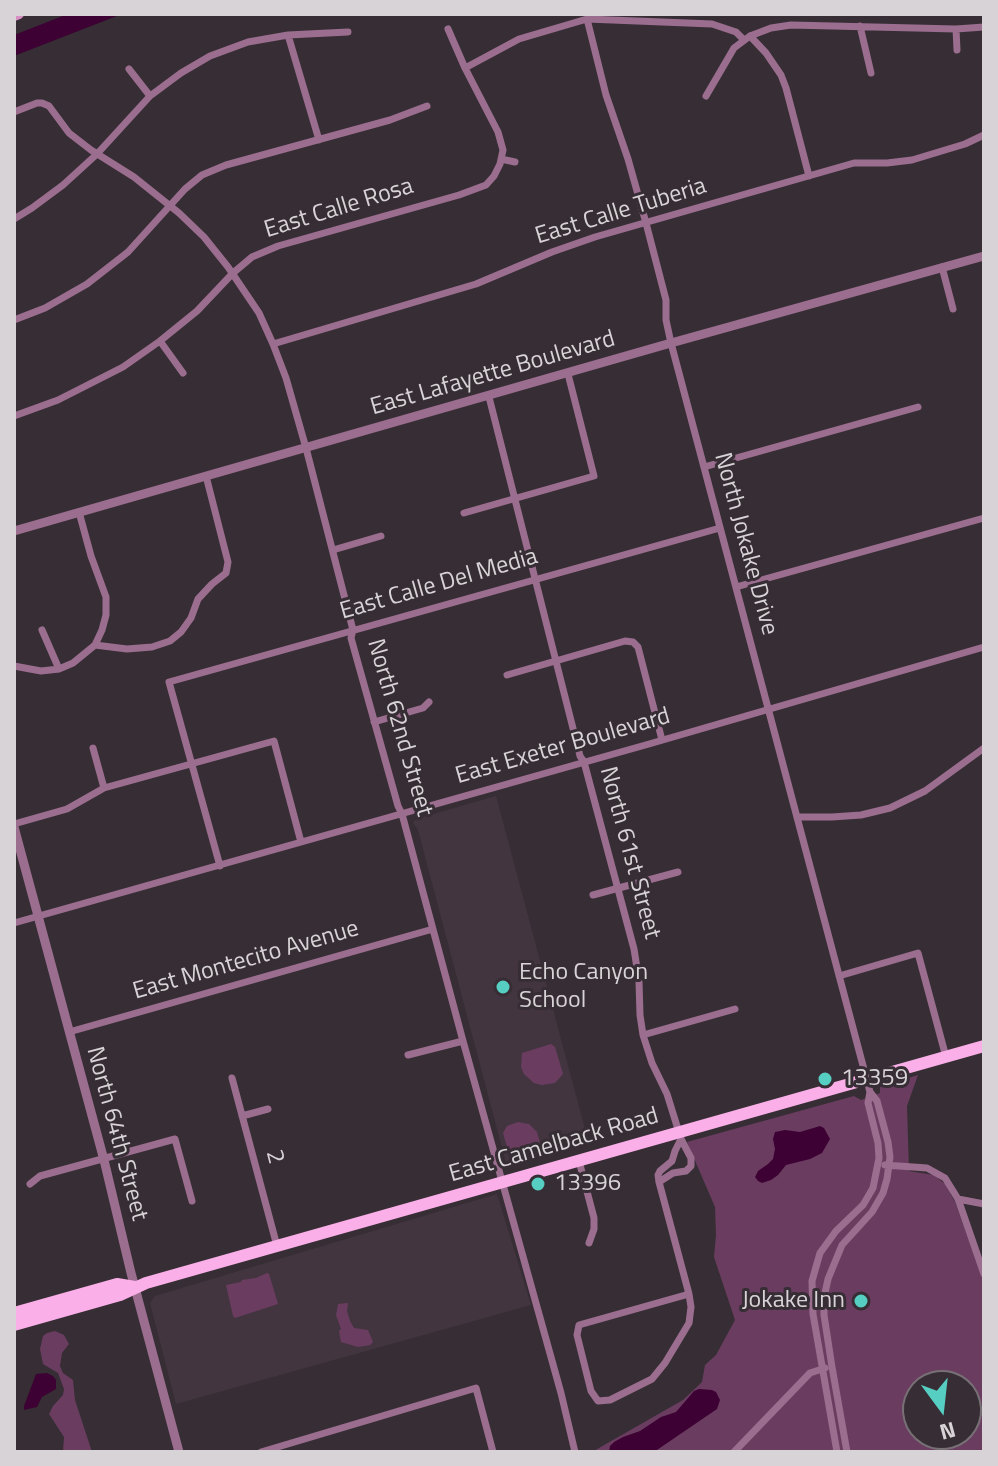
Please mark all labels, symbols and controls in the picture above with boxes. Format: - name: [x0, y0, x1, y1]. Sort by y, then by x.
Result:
- street label: East Calle Tuberia: [532, 172, 710, 252]
- street label: East Calle Rosa: [261, 173, 417, 245]
- street label: East Lafayette Boulevard: [367, 325, 619, 423]
- street label: North Jokake Drive: [707, 450, 783, 638]
- street label: East Calle Del Media: [337, 543, 541, 627]
- street label: North 62nd Street: [360, 636, 438, 820]
- street label: East Exeter Boulevard: [452, 703, 674, 791]
- street label: North 61st Street: [592, 764, 666, 942]
- street label: East Montecito Avenue: [130, 915, 362, 1007]
- place label: Echo Canyon School: [519, 959, 648, 1015]
- marker: Echo Canyon School: [494, 978, 512, 996]
- street label: North 64th Street: [79, 1044, 153, 1224]
- place label: 13359: [841, 1065, 908, 1093]
- marker: 13359: [816, 1070, 834, 1088]
- street label: East Camelback Road: [446, 1102, 662, 1190]
- street label: 2: [258, 1147, 290, 1167]
- place label: 13396: [554, 1170, 621, 1198]
- marker: 13396: [529, 1175, 547, 1193]
- place label: Jokake Inn: [742, 1287, 845, 1315]
- marker: Jokake Inn: [852, 1292, 870, 1310]
- north arrow: [902, 1370, 982, 1450]
- text: N: [936, 1413, 959, 1450]

